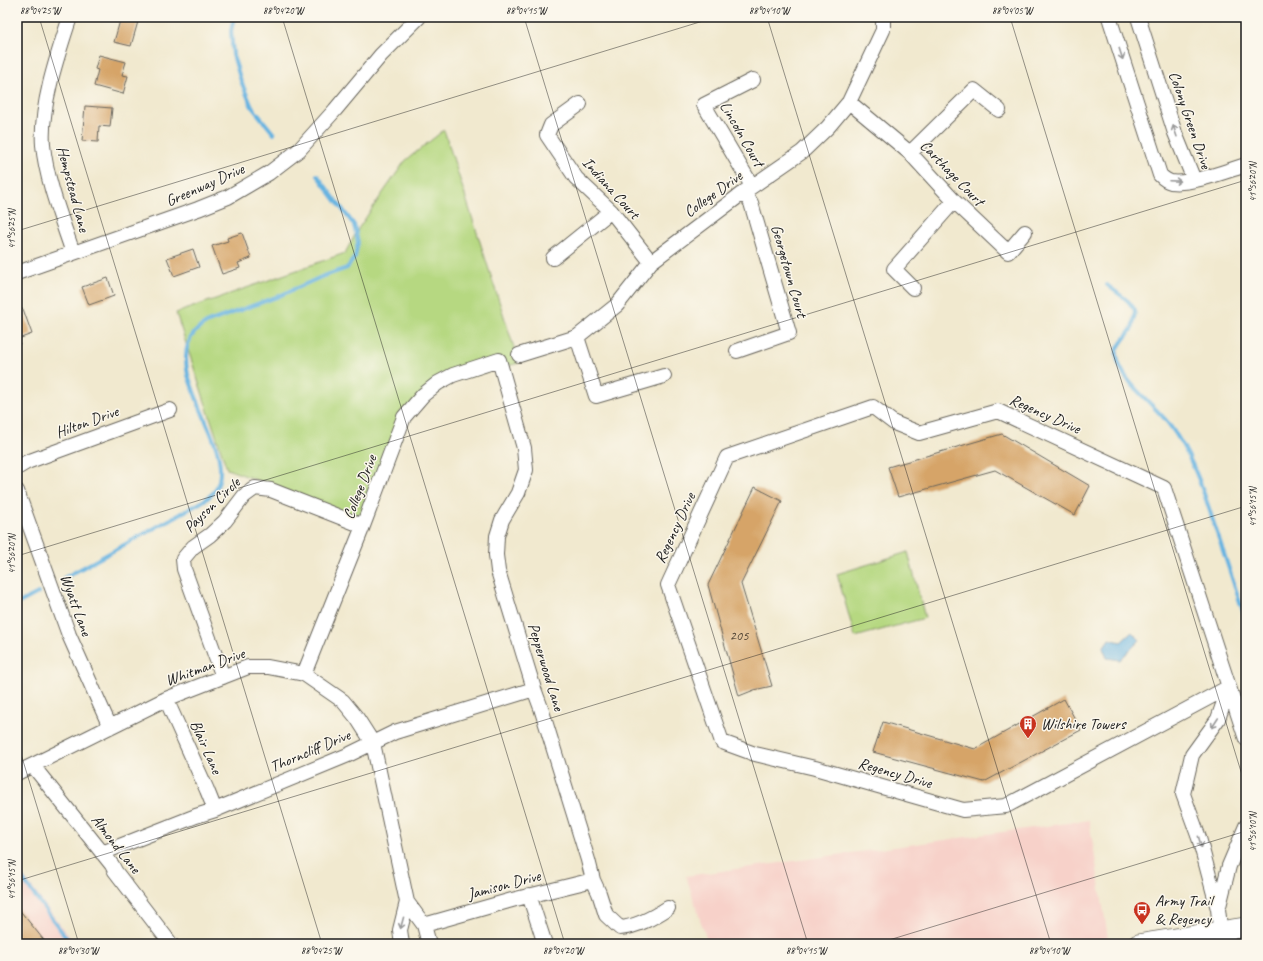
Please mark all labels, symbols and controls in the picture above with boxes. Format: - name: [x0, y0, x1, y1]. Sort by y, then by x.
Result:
- text: 88°04'25"W: [20, 4, 62, 17]
- text: 88°04'20"W: [263, 4, 305, 17]
- text: 88°04'15"W: [506, 4, 548, 17]
- text: 88°04'10"W: [749, 4, 791, 17]
- text: 88°04'05"W: [992, 4, 1034, 17]
- one-way arrow: [1118, 47, 1125, 60]
- street label: Colony Green Drive: [1164, 69, 1217, 173]
- street label: Lincoln Court: [715, 98, 770, 173]
- one-way arrow: [1170, 125, 1178, 137]
- street label: Carthage Court: [916, 136, 990, 212]
- street label: Hempstead Lane: [52, 144, 95, 236]
- street label: Indiana Court: [578, 153, 645, 225]
- street label: Greenway Drive: [163, 158, 249, 211]
- text: 41°56'20"N: [1246, 160, 1259, 202]
- street label: College Drive: [680, 165, 748, 222]
- one-way arrow: [1168, 178, 1181, 185]
- text: 41°56'25"N: [5, 207, 18, 249]
- street label: Georgetown Court: [766, 222, 812, 321]
- street label: Regency Drive: [1006, 390, 1085, 439]
- street label: Hilton Drive: [53, 401, 123, 443]
- street label: College Drive: [339, 450, 382, 522]
- street label: Payson Circle: [180, 472, 246, 537]
- text: 41°56'15"N: [1246, 485, 1259, 527]
- street label: Regency Drive: [650, 488, 701, 566]
- text: 41°56'20"N: [5, 532, 18, 574]
- street label: Wyatt Lane: [56, 571, 97, 640]
- street label: Pepperwood Lane: [523, 621, 569, 715]
- house number: 205: [730, 627, 749, 644]
- street label: Whitman Drive: [163, 643, 249, 691]
- building icon: Wilshire Towers: [1018, 714, 1038, 739]
- place label: Wilshire Towers: [1041, 714, 1127, 734]
- street label: Blair Lane: [185, 717, 227, 779]
- one-way arrow: [1211, 717, 1219, 728]
- street label: Thorncliff Drive: [267, 724, 355, 777]
- street label: Regency Drive: [856, 753, 936, 794]
- text: 41°56'10"N: [1246, 810, 1259, 852]
- street label: Almond Lane: [87, 811, 146, 879]
- one-way arrow: [1197, 835, 1204, 848]
- text: 41°56'15"N: [5, 858, 18, 900]
- street label: Jamison Drive: [464, 865, 544, 905]
- place label: Army Trail & Regency: [1155, 891, 1215, 929]
- bus stop icon: Army Trail & Regency: [1132, 900, 1152, 925]
- one-way arrow: [397, 916, 405, 929]
- text: 88°04'30"W: [58, 944, 100, 957]
- text: 88°04'25"W: [301, 944, 343, 957]
- text: 88°04'20"W: [543, 944, 585, 957]
- text: 88°04'15"W: [786, 944, 828, 957]
- text: 88°04'10"W: [1029, 944, 1071, 957]

